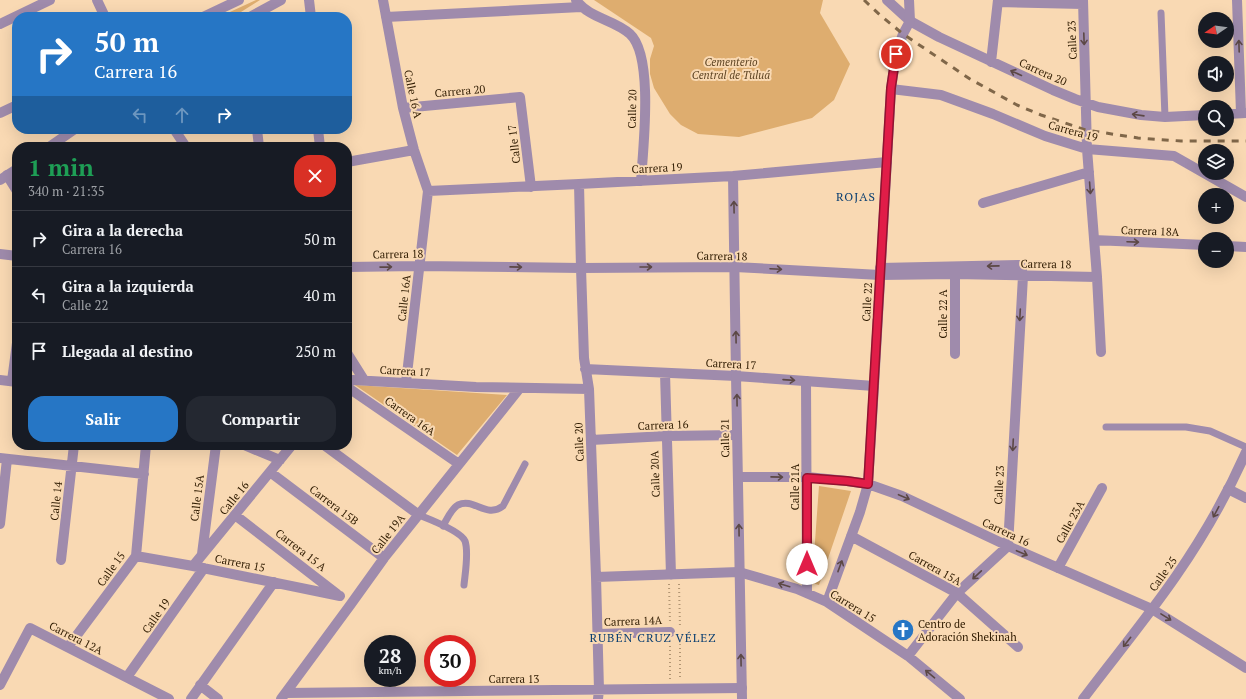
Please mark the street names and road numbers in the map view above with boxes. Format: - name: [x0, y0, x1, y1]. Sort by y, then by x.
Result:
- street label: Calle 23: [1064, 20, 1080, 60]
- street label: Carrera 20: [1017, 55, 1069, 89]
- street label: Calle 16 A: [401, 68, 425, 120]
- street label: Carrera 20: [434, 82, 486, 100]
- street label: Calle 20: [625, 89, 639, 129]
- street label: Carrera 19: [1047, 118, 1099, 144]
- street label: Calle 17: [505, 124, 523, 164]
- street label: Carrera 19: [631, 160, 683, 176]
- street label: Carrera 18A: [1121, 223, 1180, 239]
- street label: Carrera 18: [372, 247, 424, 261]
- street label: Carrera 18: [696, 249, 748, 263]
- street label: Carrera 18: [1020, 257, 1072, 271]
- street label: Calle 16A: [395, 274, 413, 322]
- street label: Calle 22: [859, 282, 875, 322]
- street label: Calle 22 A: [936, 289, 950, 339]
- street label: Carrera 17: [705, 356, 757, 372]
- street label: Carrera 17: [379, 363, 431, 379]
- street label: Carrera 16A: [382, 394, 438, 439]
- street label: Carrera 16: [637, 417, 689, 433]
- street label: Calle 21: [718, 418, 732, 458]
- street label: Calle 20: [571, 422, 587, 462]
- street label: Calle 20A: [647, 450, 663, 498]
- street label: Calle 21A: [788, 463, 802, 510]
- street label: Calle 23: [991, 465, 1007, 505]
- street label: Calle 15A: [187, 473, 207, 522]
- street label: Calle 16: [216, 478, 252, 518]
- street label: Calle 14: [47, 481, 65, 521]
- street label: Carrera 15B: [307, 482, 361, 528]
- street label: Calle 23A: [1053, 498, 1088, 546]
- street label: Calle 19A: [368, 511, 408, 557]
- street label: Carrera 16: [980, 515, 1032, 549]
- street label: Carrera 15 A: [273, 526, 330, 575]
- street label: Carrera 15A: [906, 548, 964, 588]
- street label: Calle 15: [94, 549, 128, 589]
- street label: Carrera 15: [214, 551, 266, 575]
- street label: Calle 25: [1146, 554, 1180, 594]
- street label: Carrera 15: [828, 587, 878, 625]
- street label: Calle 19: [139, 596, 173, 636]
- street label: Carrera 14A: [604, 613, 663, 629]
- street label: Carrera 12A: [47, 619, 106, 658]
- street label: Carrera 13: [489, 672, 540, 686]

